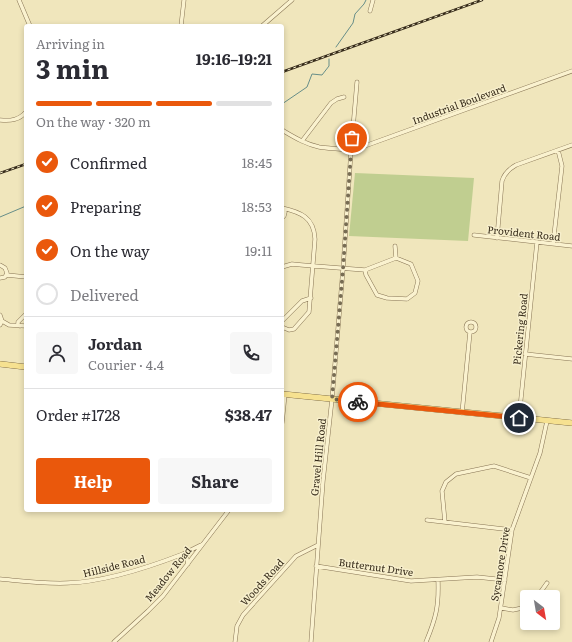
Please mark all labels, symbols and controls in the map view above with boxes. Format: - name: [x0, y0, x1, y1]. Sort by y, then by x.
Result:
- text: Arriving in: [36, 34, 105, 53]
- text: 19:16–19:21: [196, 47, 272, 70]
- text: 3 min: [36, 48, 109, 87]
- street label: Industrial Boulevard: [410, 80, 508, 127]
- text: On the way · 320 m: [36, 112, 151, 131]
- pin: [335, 121, 369, 155]
- icon: bag: [341, 127, 363, 149]
- icon: check: [36, 151, 58, 173]
- text: Confirmed: [70, 151, 147, 174]
- text: 18:45: [242, 153, 272, 172]
- icon: check: [36, 195, 58, 217]
- text: Preparing: [70, 195, 141, 218]
- text: 18:53: [242, 197, 272, 216]
- street label: Provident Road: [487, 221, 561, 244]
- icon: check: [36, 239, 58, 261]
- text: On the way: [70, 239, 150, 262]
- text: 19:11: [245, 241, 272, 260]
- text: Delivered: [70, 283, 139, 306]
- street label: Pickering Road: [508, 292, 531, 365]
- button: person: [36, 332, 78, 374]
- text: Jordan: [88, 332, 142, 355]
- button: phone: [230, 332, 272, 374]
- text: Courier · 4.4: [88, 355, 164, 374]
- courier: [338, 382, 378, 422]
- icon: bike: [347, 391, 369, 413]
- pin: [502, 401, 536, 435]
- text: Order #1728: [36, 403, 120, 426]
- text: $38.47: [225, 403, 272, 426]
- icon: home: [508, 407, 530, 429]
- street label: Gravel Hill Road: [306, 417, 329, 497]
- button: Help: [36, 458, 150, 504]
- button: Share: [158, 458, 272, 504]
- street label: Sycamore Drive: [486, 526, 513, 602]
- street label: Meadow Road: [141, 543, 195, 604]
- street label: Hillside Road: [81, 551, 147, 581]
- street label: Butternut Drive: [338, 554, 414, 579]
- street label: Woods Road: [236, 555, 287, 608]
- north arrow: [520, 590, 560, 630]
- map controls: [520, 590, 560, 630]

